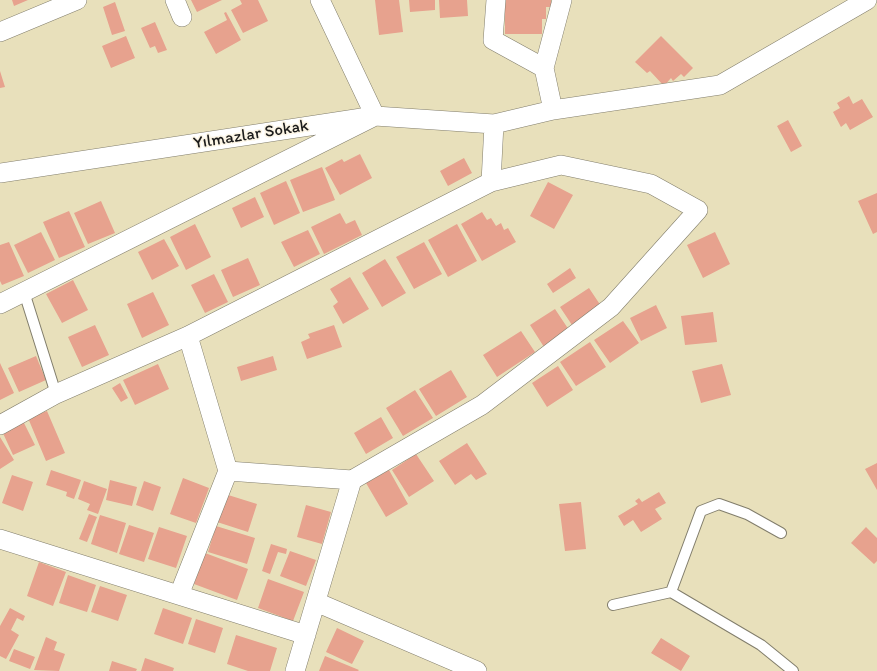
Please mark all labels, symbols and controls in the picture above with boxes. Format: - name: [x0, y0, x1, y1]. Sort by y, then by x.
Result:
- street label: Yılmazlar Sokak: [192, 116, 310, 154]

